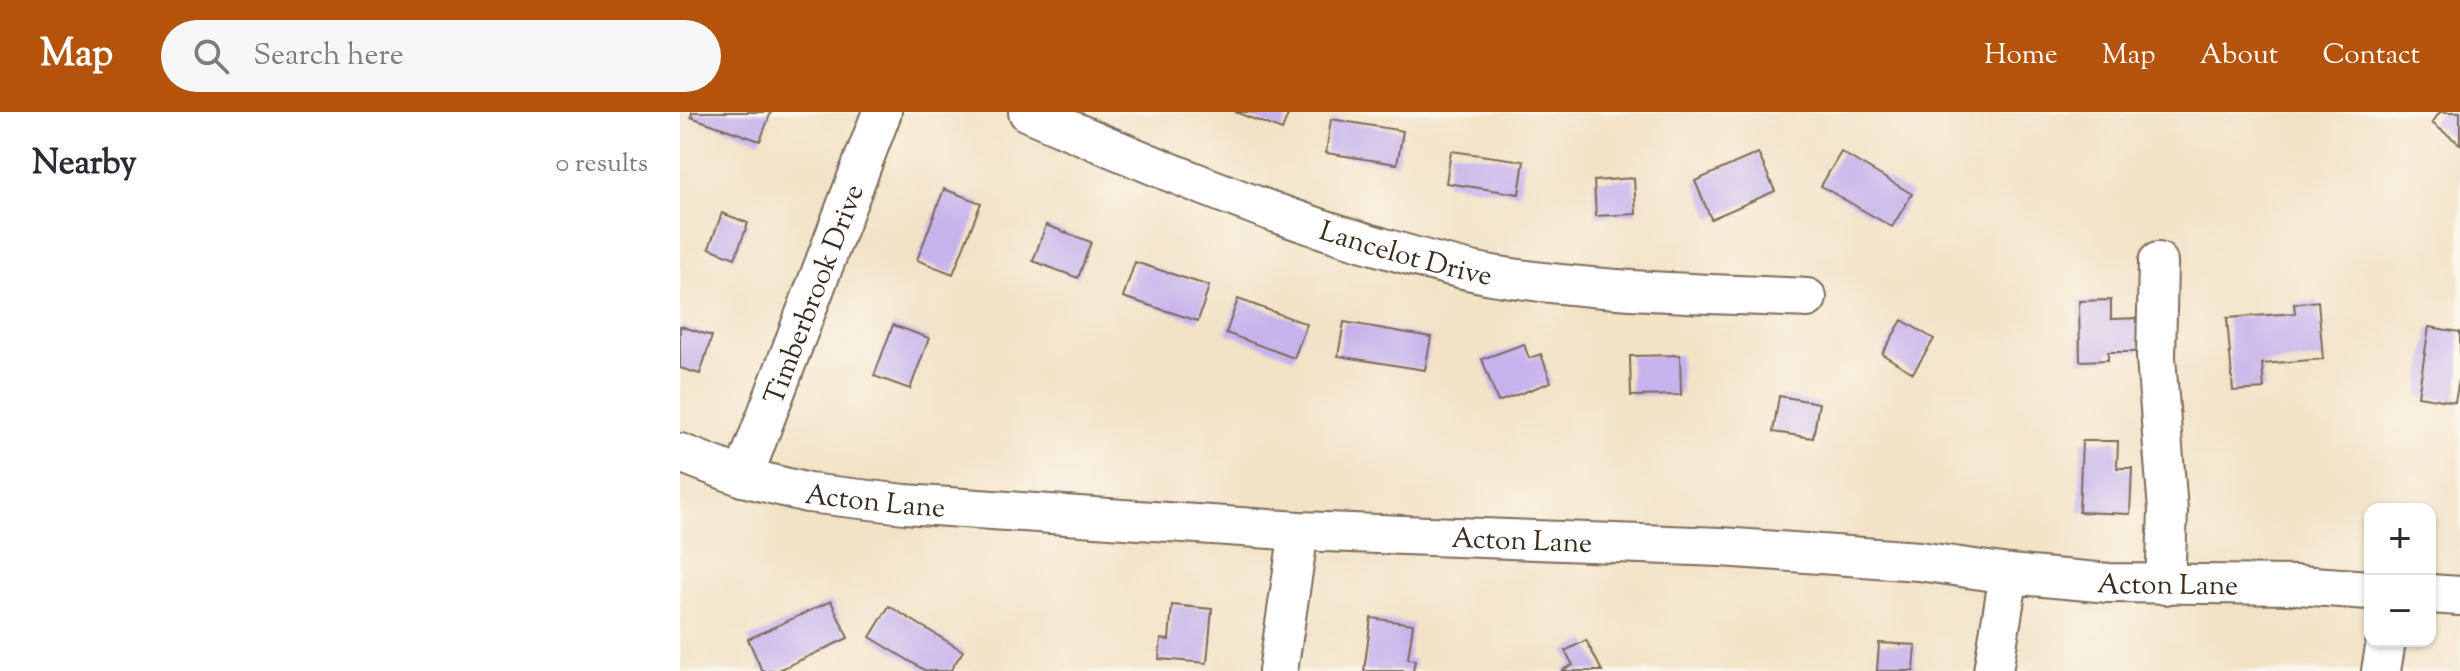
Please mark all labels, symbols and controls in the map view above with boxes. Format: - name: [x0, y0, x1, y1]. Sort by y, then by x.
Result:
- search box: [161, 20, 721, 92]
- text: Map: [40, 29, 113, 83]
- icon: search: [189, 34, 233, 78]
- text: Search here: [253, 35, 404, 78]
- text: Home: [1984, 36, 2058, 76]
- text: Map: [2102, 36, 2156, 76]
- text: About: [2200, 36, 2278, 76]
- text: Contact: [2322, 36, 2420, 76]
- text: Nearby: [32, 140, 137, 189]
- text: 0 results: [556, 146, 648, 183]
- street label: Timberbrook Drive: [755, 179, 876, 411]
- street label: Lancelot Drive: [1314, 212, 1495, 298]
- street label: Acton Lane: [803, 476, 946, 530]
- map controls: [2364, 503, 2436, 647]
- button: +: [2364, 503, 2436, 575]
- street label: Acton Lane: [1451, 520, 1593, 565]
- street label: Acton Lane: [2096, 565, 2238, 607]
- button: −: [2364, 575, 2436, 647]

